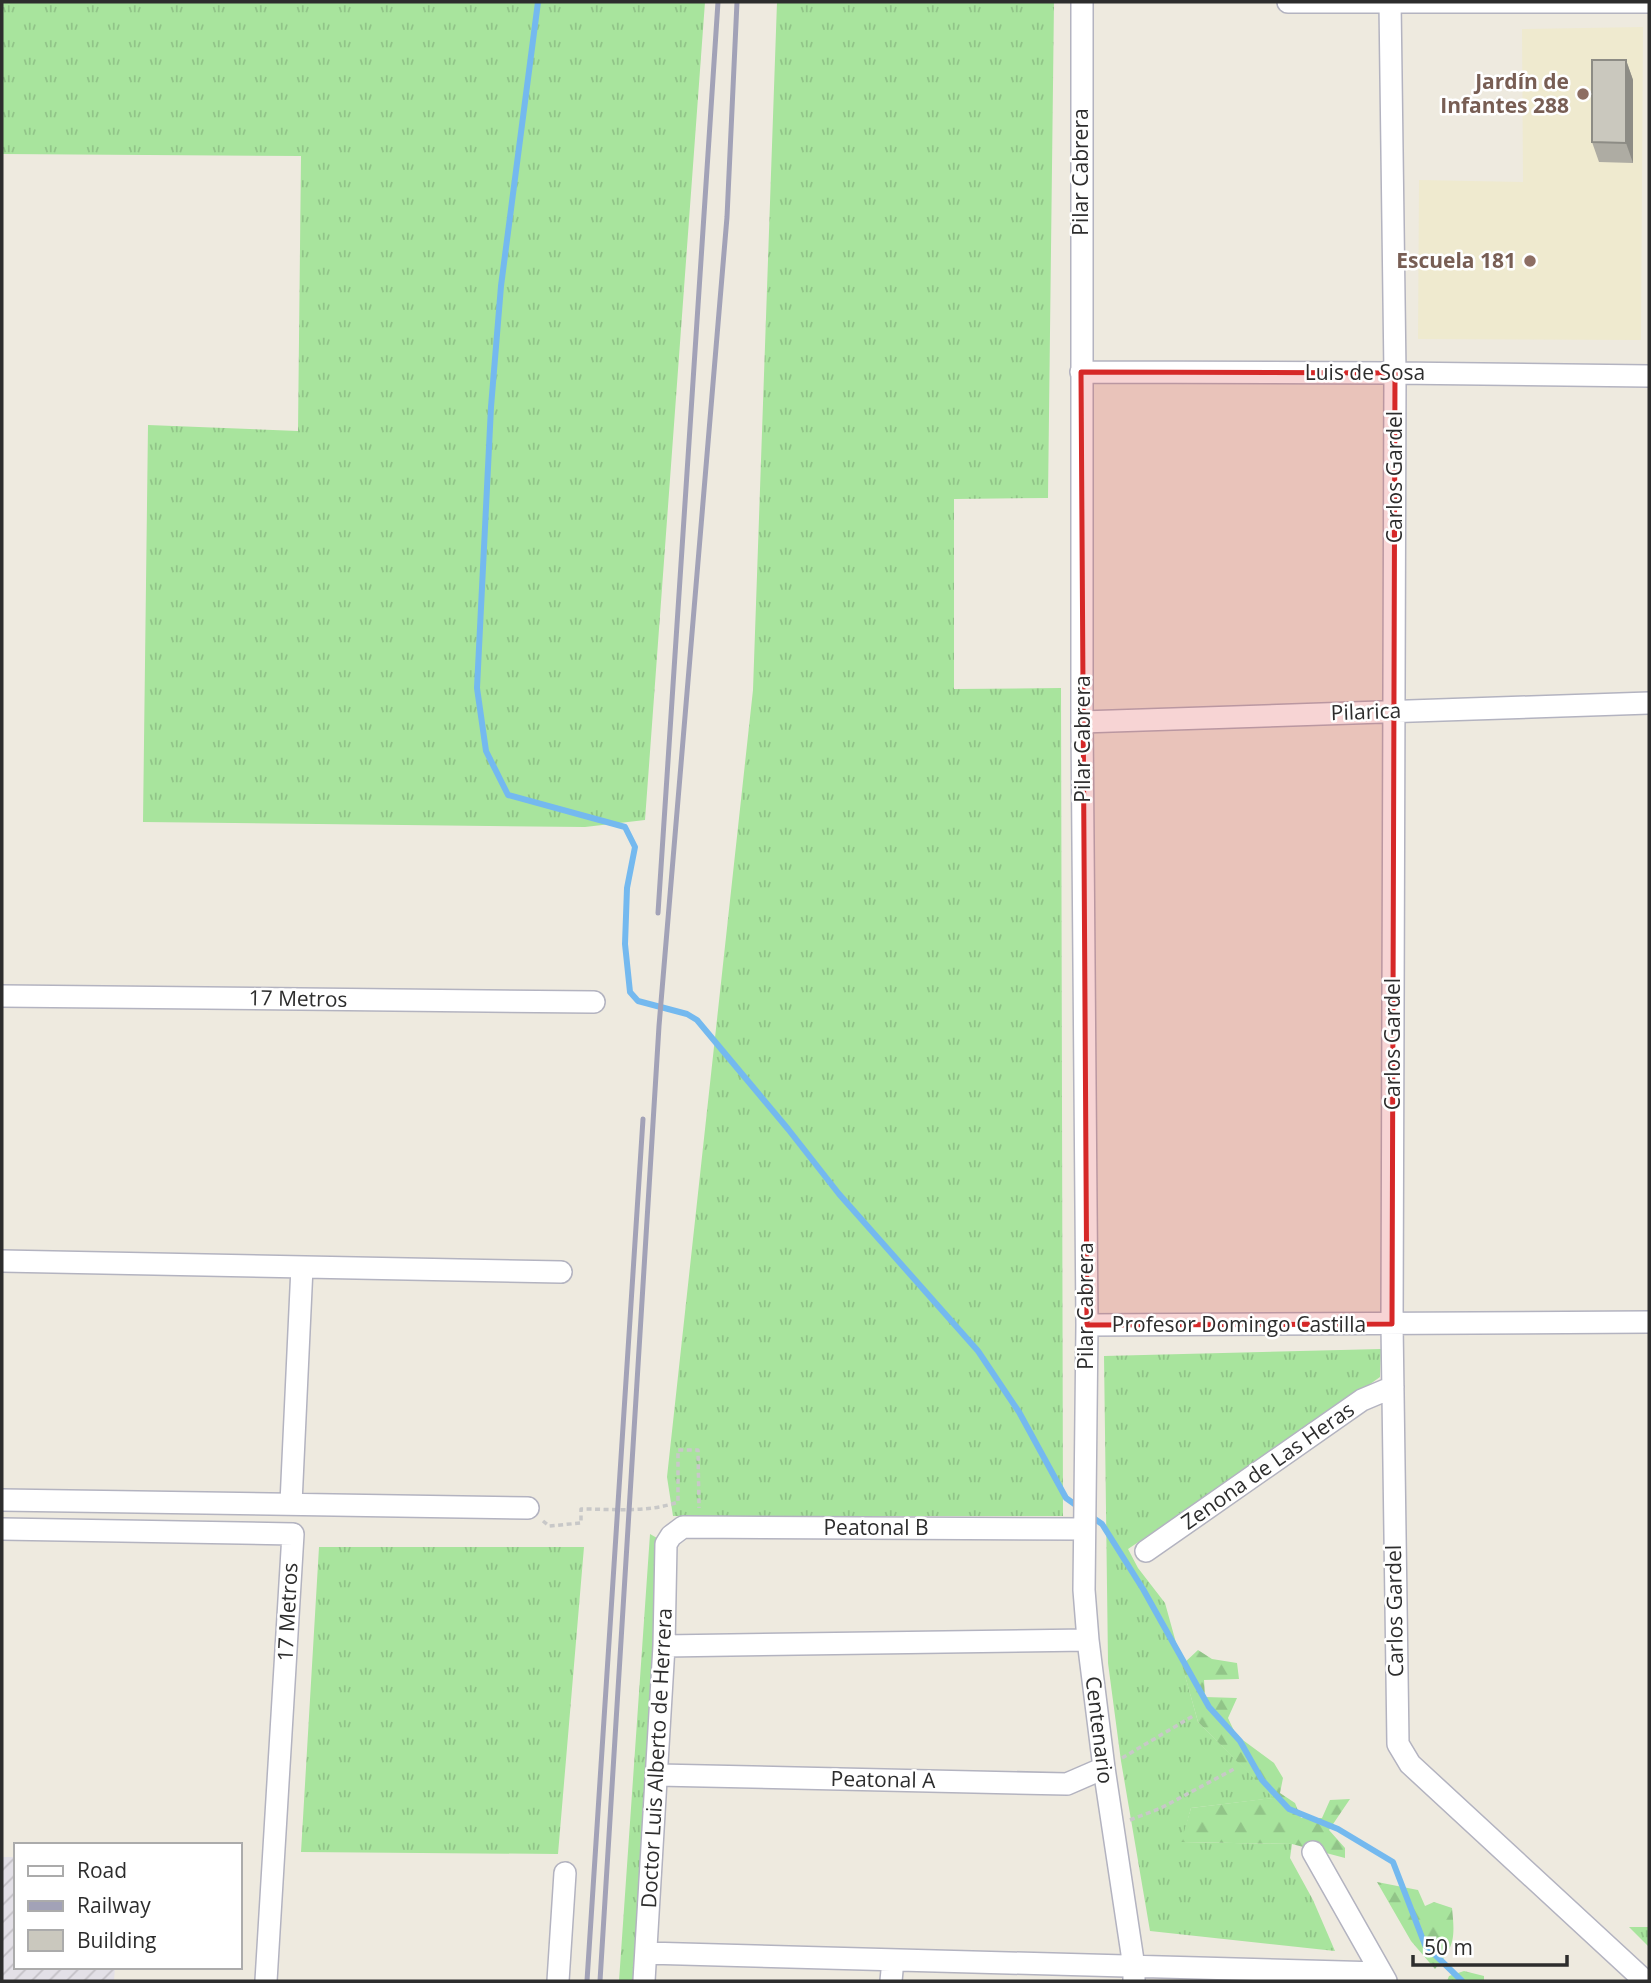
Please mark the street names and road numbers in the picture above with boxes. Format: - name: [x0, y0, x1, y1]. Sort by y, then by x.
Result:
- street label: Pilar Cabrera: [1066, 108, 1094, 236]
- street label: Luis de Sosa: [1305, 358, 1425, 386]
- street label: Carlos Gardel: [1380, 411, 1408, 543]
- street label: Pilar Cabrera: [1068, 675, 1096, 803]
- street label: Pilarica: [1330, 696, 1402, 726]
- street label: Carlos Gardel: [1378, 978, 1406, 1110]
- street label: 17 Metros: [248, 983, 348, 1013]
- street label: Pilar Cabrera: [1071, 1242, 1099, 1370]
- street label: Profesor Domingo Castilla: [1112, 1310, 1366, 1338]
- street label: Zenona de Las Heras: [1175, 1395, 1359, 1535]
- street label: Peatonal B: [823, 1513, 929, 1541]
- street label: Carlos Gardel: [1379, 1545, 1409, 1677]
- street label: 17 Metros: [270, 1562, 304, 1662]
- street label: Doctor Luis Alberto de Herrera: [634, 1607, 678, 1909]
- street label: Centenario: [1080, 1674, 1120, 1785]
- street label: Peatonal A: [830, 1764, 936, 1794]

